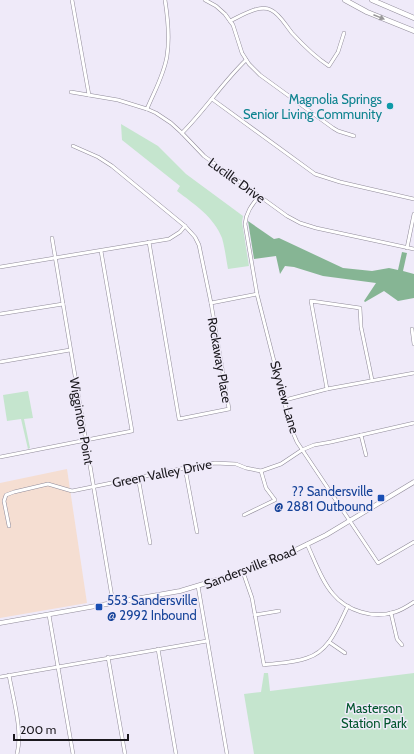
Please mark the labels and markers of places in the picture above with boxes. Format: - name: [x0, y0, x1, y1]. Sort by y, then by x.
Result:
- place label: Magnolia Springs Senior Living Community: [243, 91, 383, 122]
- marker: Magnolia Springs Senior Living Community: [385, 101, 395, 111]
- place label: ?? Sandersville @ 2881 Outbound: [274, 483, 373, 514]
- marker: ?? Sandersville @ 2881 Outbound: [376, 493, 386, 503]
- place label: 553 Sandersville @ 2992 Inbound: [107, 592, 198, 623]
- marker: 553 Sandersville @ 2992 Inbound: [94, 602, 104, 612]

